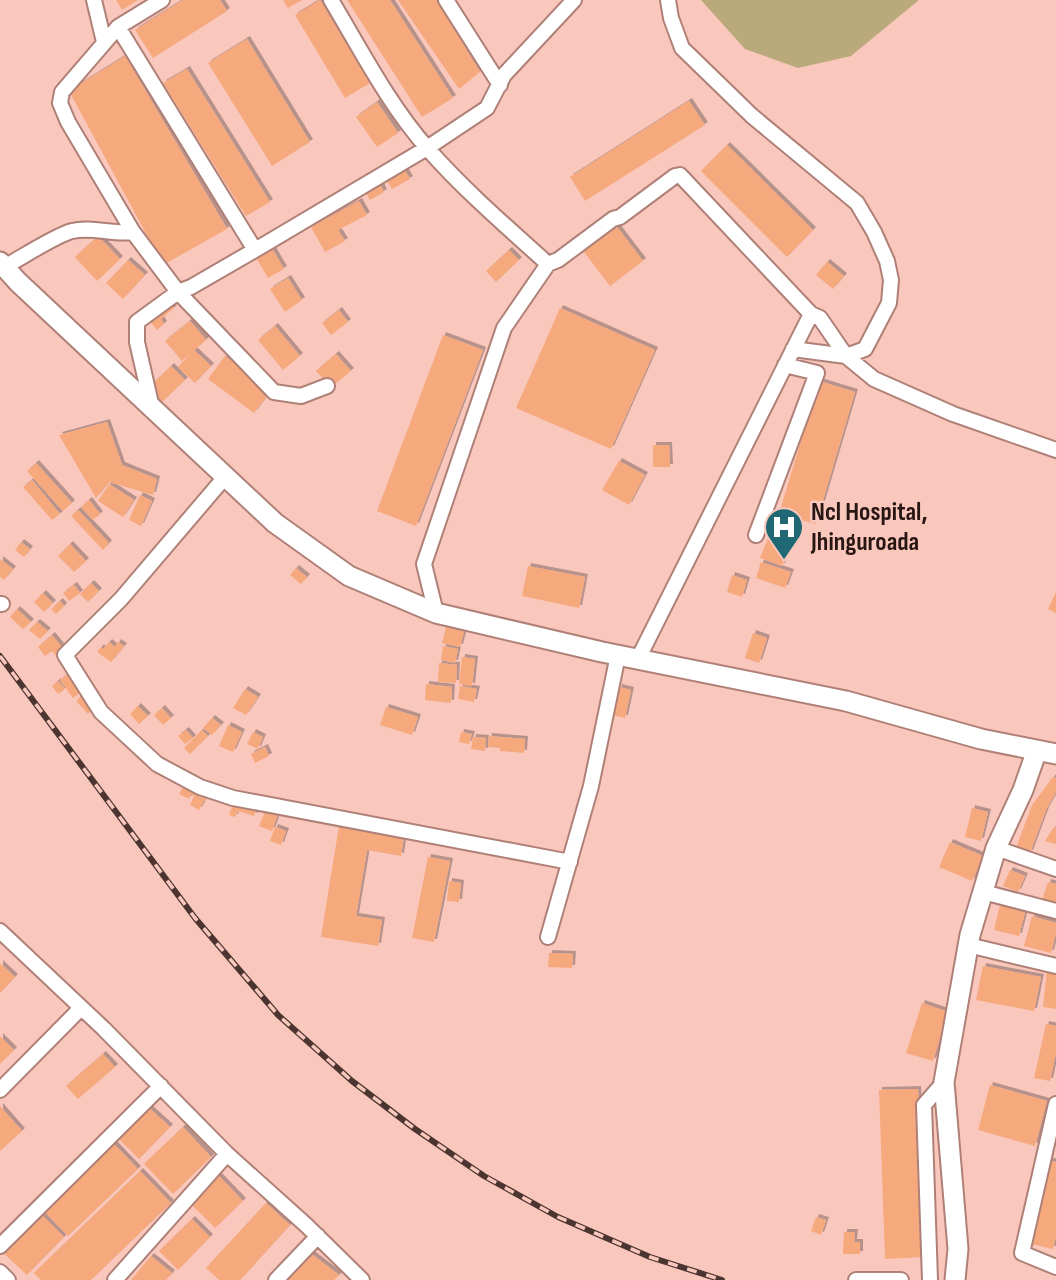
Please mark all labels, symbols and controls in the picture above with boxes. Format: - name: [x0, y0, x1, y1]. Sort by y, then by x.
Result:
- place label: Ncl Hospital, Jhinguroada: [810, 497, 928, 558]
- hospital icon: Ncl Hospital, Jhinguroada: [763, 506, 805, 561]

